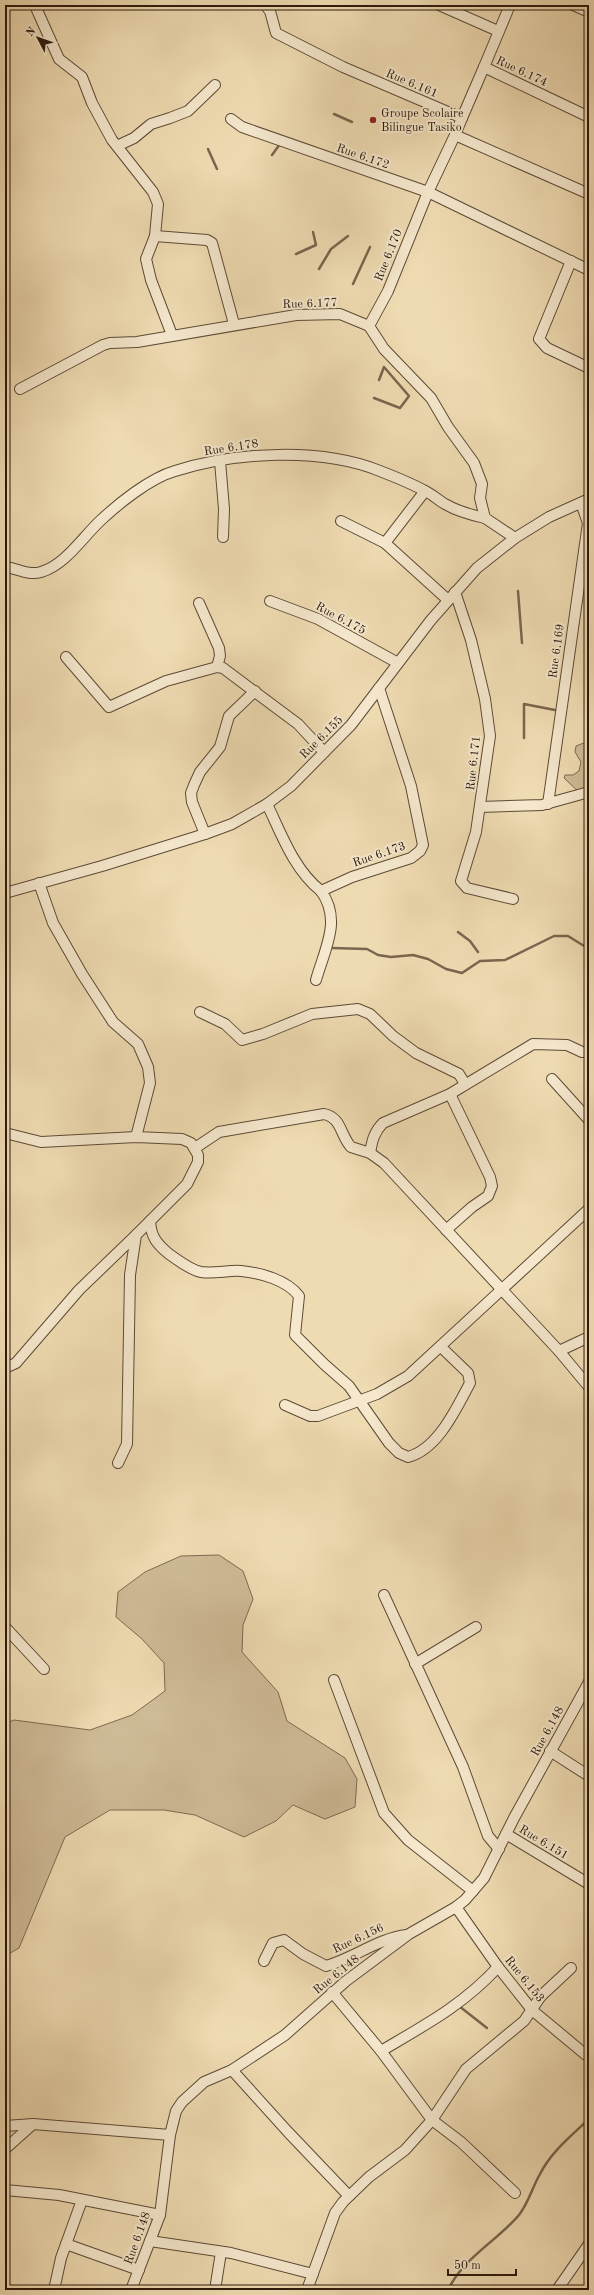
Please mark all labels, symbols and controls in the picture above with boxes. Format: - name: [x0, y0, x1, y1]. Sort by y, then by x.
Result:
- north arrow: [18, 18, 58, 58]
- text: N: [25, 25, 39, 39]
- street label: Rue 6.174: [494, 55, 549, 89]
- street label: Rue 6.161: [384, 68, 439, 100]
- place label: Groupe Scolaire Bilingue Tasiko: [381, 108, 464, 134]
- marker: Groupe Scolaire Bilingue Tasiko: [368, 115, 378, 125]
- street label: Rue 6.172: [335, 142, 391, 172]
- street label: Rue 6.170: [373, 228, 405, 283]
- street label: Rue 6.177: [282, 297, 338, 311]
- street label: Rue 6.178: [203, 438, 259, 458]
- street label: Rue 6.175: [313, 600, 368, 637]
- street label: Rue 6.169: [547, 623, 567, 679]
- street label: Rue 6.155: [297, 713, 345, 761]
- street label: Rue 6.171: [465, 735, 483, 791]
- street label: Rue 6.173: [351, 840, 407, 870]
- street label: Rue 6.148: [529, 1704, 566, 1758]
- street label: Rue 6.151: [517, 1823, 571, 1862]
- street label: Rue 6.156: [330, 1921, 386, 1956]
- street label: Rue 6.148: [311, 1953, 362, 1997]
- street label: Rue 6.153: [502, 1954, 547, 2005]
- street label: Rue 6.148: [123, 2210, 153, 2266]
- scale bar: [448, 2251, 516, 2277]
- text: 50 m: [454, 2259, 481, 2272]

